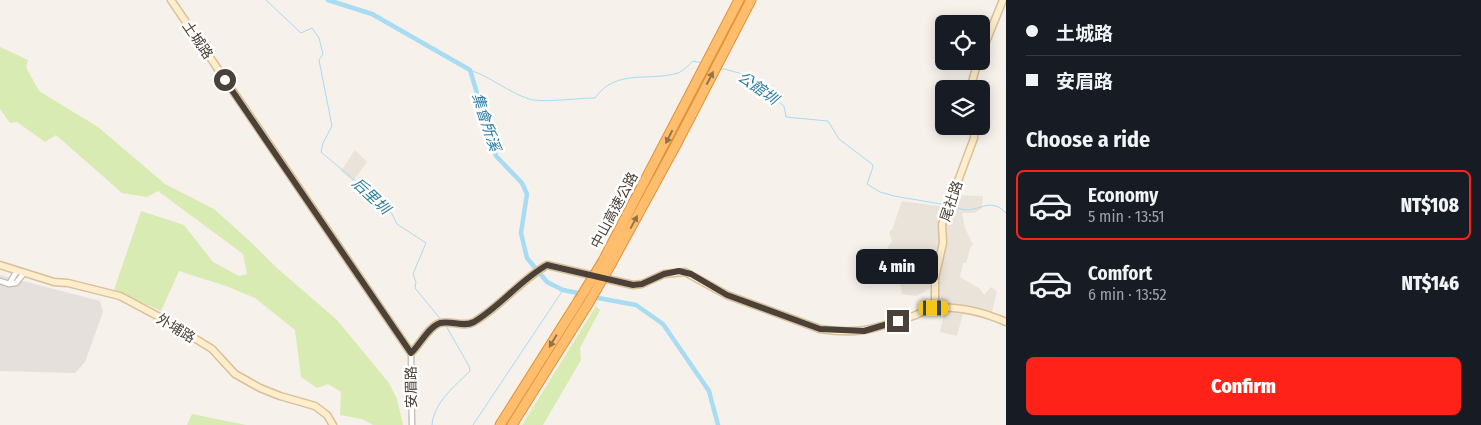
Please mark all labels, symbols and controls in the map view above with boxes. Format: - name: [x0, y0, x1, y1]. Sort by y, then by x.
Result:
- map controls: [935, 15, 990, 135]
- button: locate: [935, 15, 990, 70]
- street label: 土城路: [179, 18, 216, 62]
- text: 土城路: [1056, 22, 1113, 45]
- water label: 公館圳: [734, 68, 783, 109]
- route start: [214, 69, 236, 91]
- text: 安眉路: [1056, 70, 1113, 93]
- one-way arrow: [706, 71, 714, 85]
- button: layers: [935, 80, 990, 135]
- water label: 集會所溪: [468, 91, 504, 155]
- text: Choose a ride: [1026, 126, 1150, 153]
- one-way arrow: [665, 129, 673, 144]
- street label: 中山高速公路: [587, 169, 642, 251]
- water label: 后里圳: [348, 174, 395, 219]
- street label: 尾社路: [937, 179, 966, 224]
- icon: car: [1028, 183, 1073, 228]
- text: Economy: [1088, 184, 1158, 207]
- text: NT$108: [1401, 194, 1459, 217]
- text: 5 min · 13:51: [1088, 207, 1165, 226]
- one-way arrow: [630, 215, 639, 229]
- callout: 4 min: [857, 248, 939, 284]
- text: 4 min: [879, 257, 915, 276]
- icon: car: [1028, 261, 1073, 306]
- text: Comfort: [1088, 262, 1152, 285]
- text: NT$146: [1402, 272, 1459, 295]
- text: 6 min · 13:52: [1088, 285, 1167, 304]
- car: [919, 301, 949, 316]
- street label: 外埔路: [153, 310, 198, 347]
- route end: [887, 310, 909, 332]
- one-way arrow: [549, 335, 558, 348]
- button: Confirm: [1026, 357, 1461, 415]
- street label: 安眉路: [403, 366, 420, 408]

